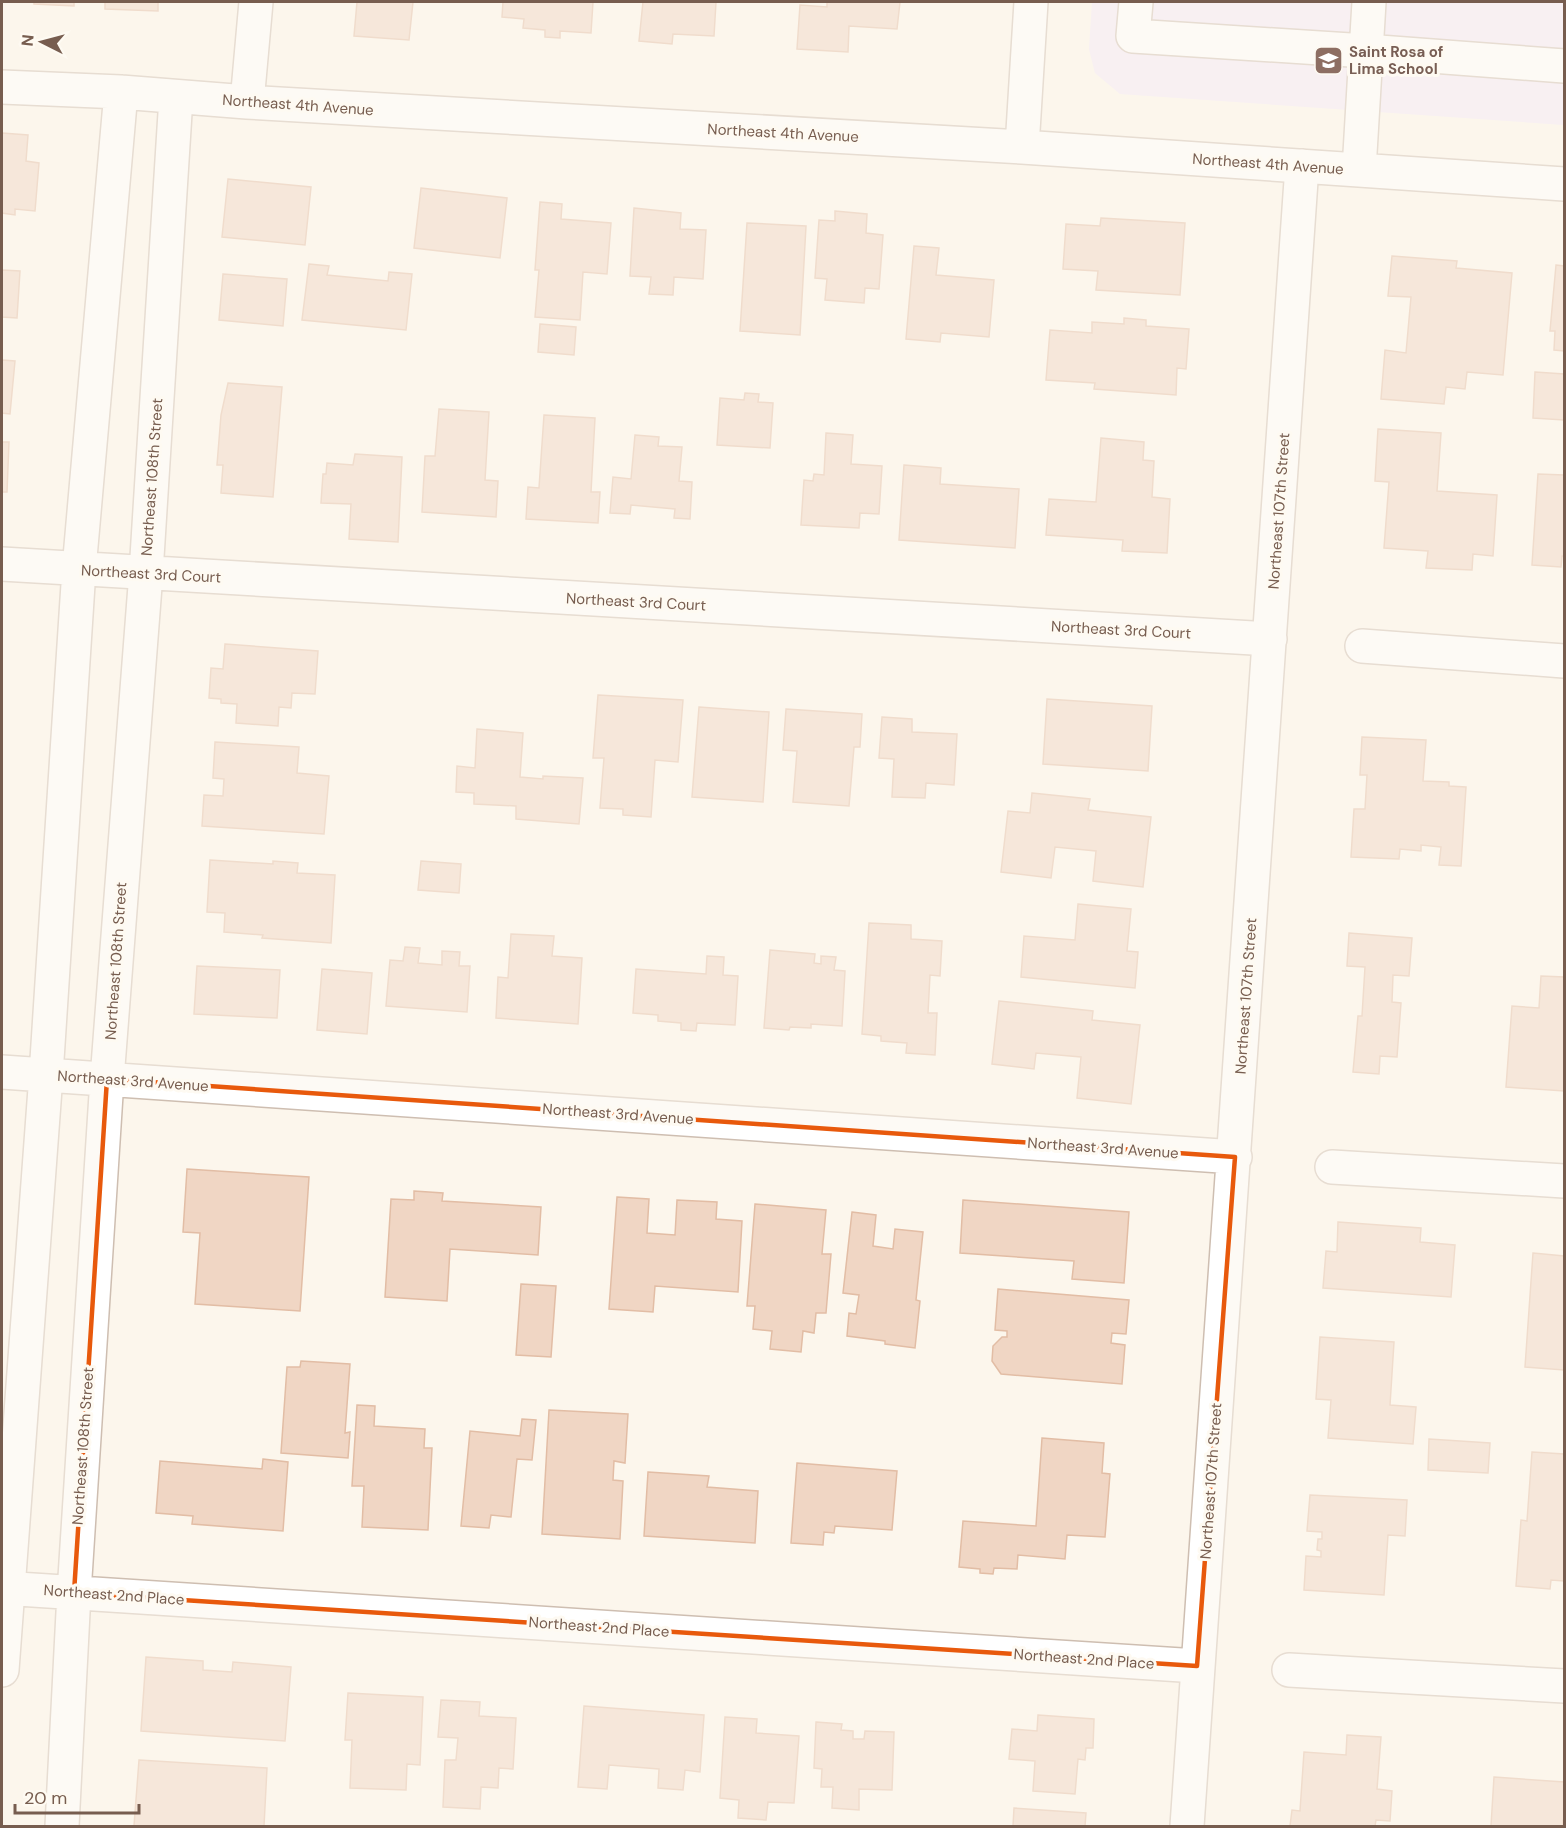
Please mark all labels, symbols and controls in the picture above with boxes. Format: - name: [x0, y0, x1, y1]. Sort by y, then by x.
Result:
- north arrow: [12, 12, 72, 72]
- text: N: [17, 34, 39, 47]
- place label: Saint Rosa of Lima School: [1349, 42, 1443, 79]
- school or university icon: Saint Rosa of Lima School: [1312, 45, 1344, 77]
- street label: Northeast 4th Avenue: [222, 90, 374, 120]
- street label: Northeast 4th Avenue: [707, 119, 859, 147]
- street label: Northeast 4th Avenue: [1192, 149, 1344, 179]
- street label: Northeast 108th Street: [137, 397, 167, 557]
- street label: Northeast 107th Street: [1264, 432, 1294, 590]
- street label: Northeast 3rd Court: [80, 560, 222, 588]
- street label: Northeast 3rd Court: [565, 588, 707, 616]
- street label: Northeast 3rd Court: [1050, 616, 1192, 644]
- street label: Northeast 108th Street: [101, 881, 131, 1041]
- street label: Northeast 107th Street: [1231, 917, 1261, 1075]
- street label: Northeast 3rd Avenue: [57, 1066, 209, 1096]
- street label: Northeast 3rd Avenue: [542, 1099, 694, 1129]
- street label: Northeast 3rd Avenue: [1027, 1133, 1179, 1163]
- street label: Northeast 108th Street: [68, 1366, 98, 1526]
- street label: Northeast 107th Street: [1196, 1402, 1226, 1560]
- street label: Northeast 2nd Place: [43, 1580, 185, 1610]
- street label: Northeast 2nd Place: [528, 1612, 670, 1642]
- street label: Northeast 2nd Place: [1013, 1644, 1155, 1674]
- scale bar: [15, 1777, 140, 1815]
- text: 20 m: [24, 1786, 67, 1810]

